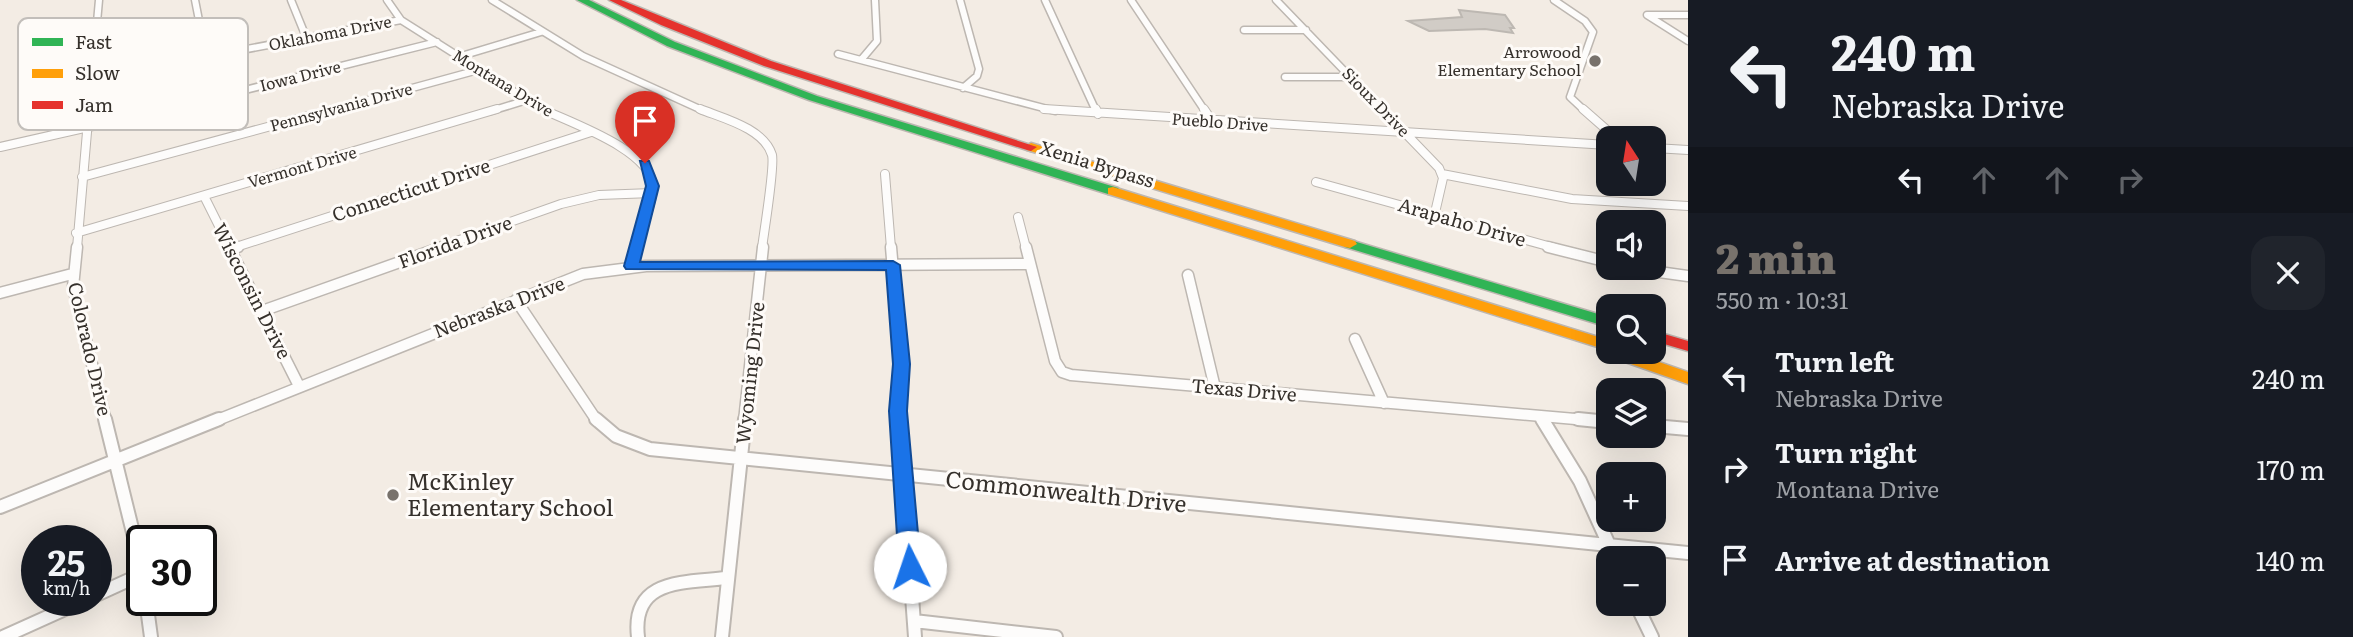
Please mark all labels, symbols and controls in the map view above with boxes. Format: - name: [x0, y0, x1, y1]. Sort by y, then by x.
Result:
- street label: Oklahoma Drive: [266, 8, 393, 56]
- text: 240 m: [1831, 13, 1976, 86]
- legend: [18, 18, 248, 130]
- text: Fast: [75, 27, 112, 55]
- icon: left: [1716, 28, 1807, 119]
- place label: Arrowood Elementary School: [1437, 39, 1581, 81]
- street label: Montana Drive: [448, 42, 559, 122]
- street label: Iowa Drive: [257, 53, 343, 97]
- marker: Arrowood Elementary School: [1587, 53, 1603, 69]
- text: Slow: [75, 58, 120, 86]
- street label: Sioux Drive: [1337, 61, 1416, 142]
- street label: Pennsylvania Drive: [267, 75, 415, 137]
- text: Nebraska Drive: [1831, 80, 2065, 128]
- text: Jam: [75, 90, 113, 118]
- pin: [615, 91, 675, 163]
- icon: arrive: [626, 102, 664, 140]
- street label: Pueblo Drive: [1171, 106, 1269, 136]
- north arrow: [1596, 126, 1666, 196]
- map controls: [1596, 126, 1666, 616]
- street label: Xenia Bypass: [1037, 132, 1158, 194]
- street label: Vermont Drive: [244, 139, 359, 193]
- street label: Connecticut Drive: [328, 150, 494, 228]
- icon: left: [1892, 161, 1930, 199]
- icon: ahead: [1965, 161, 2003, 199]
- icon: ahead: [2038, 161, 2076, 199]
- icon: right: [2111, 161, 2149, 199]
- street label: Arapaho Drive: [1395, 189, 1530, 253]
- street label: Florida Drive: [394, 207, 516, 275]
- button: sound: [1596, 210, 1666, 280]
- street label: Wisconsin Drive: [207, 218, 299, 363]
- text: 2 min: [1716, 225, 1836, 287]
- button: close: [2251, 236, 2325, 310]
- street label: Nebraska Drive: [429, 268, 569, 344]
- street label: Colorado Drive: [62, 279, 120, 419]
- text: 550 m · 10:31: [1716, 282, 1848, 316]
- button: search: [1596, 294, 1666, 364]
- street label: Wyoming Drive: [728, 300, 770, 445]
- text: Turn left: [1775, 341, 1894, 380]
- text: 240 m: [2252, 358, 2325, 397]
- icon: left: [1716, 359, 1754, 397]
- street label: Texas Drive: [1190, 370, 1298, 408]
- button: layers: [1596, 378, 1666, 448]
- text: Nebraska Drive: [1775, 380, 1943, 414]
- text: Turn right: [1775, 432, 1917, 471]
- text: 170 m: [2257, 449, 2325, 488]
- icon: right: [1716, 450, 1754, 488]
- street label: Commonwealth Drive: [944, 460, 1188, 520]
- button: +: [1596, 462, 1666, 532]
- place label: McKinley Elementary School: [407, 463, 614, 523]
- text: Montana Drive: [1775, 471, 1939, 505]
- marker: McKinley Elementary School: [385, 487, 401, 503]
- speed limit sign: 30: [126, 525, 217, 616]
- position arrow: [873, 530, 947, 604]
- text: 25: [48, 535, 85, 587]
- text: Arrive at destination: [1775, 540, 2050, 579]
- text: 140 m: [2256, 540, 2325, 579]
- icon: arrive: [1716, 541, 1754, 579]
- button: −: [1596, 546, 1666, 616]
- text: km/h: [43, 574, 90, 601]

